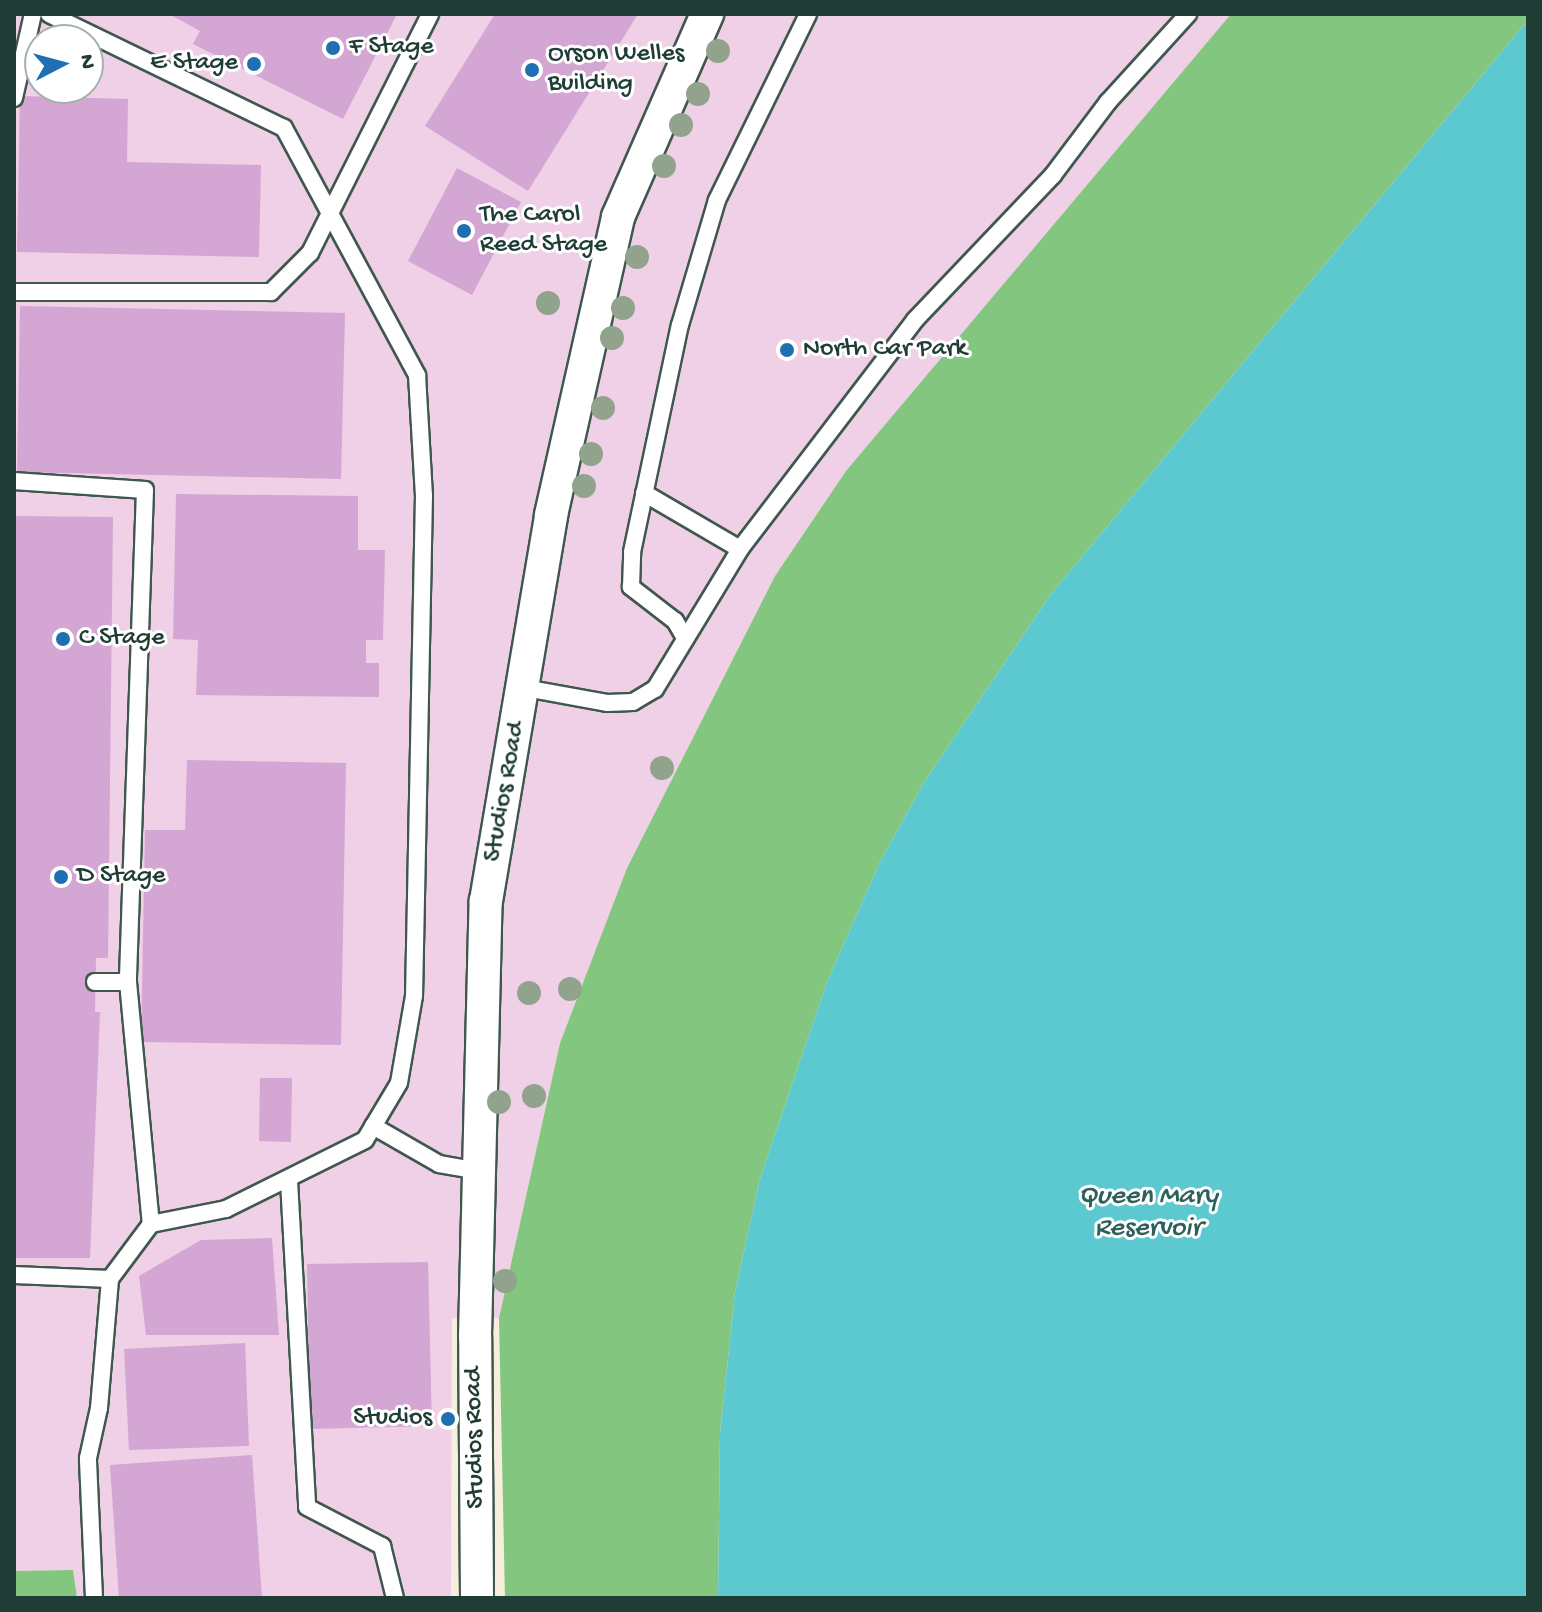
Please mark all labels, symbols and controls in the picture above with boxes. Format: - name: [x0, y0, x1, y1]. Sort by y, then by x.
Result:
- north arrow: [24, 24, 104, 104]
- place label: F Stage: [349, 32, 434, 64]
- marker: F Stage: [324, 39, 342, 57]
- place label: Orson Welles Building: [548, 39, 684, 100]
- place label: E Stage: [150, 48, 238, 80]
- text: N: [72, 53, 100, 70]
- marker: E Stage: [245, 55, 263, 73]
- marker: Orson Welles Building: [523, 61, 541, 79]
- place label: The Carol Reed Stage: [480, 200, 607, 262]
- marker: The Carol Reed Stage: [455, 222, 473, 240]
- place label: North Car Park: [803, 334, 967, 366]
- marker: North Car Park: [778, 341, 796, 359]
- place label: C Stage: [79, 623, 165, 655]
- marker: C Stage: [54, 630, 72, 648]
- street label: Studios Road: [478, 719, 534, 865]
- place label: D Stage: [77, 861, 165, 893]
- marker: D Stage: [52, 868, 70, 886]
- water label: Queen Mary Reservoir: [1078, 1180, 1218, 1246]
- street label: Studios Road: [459, 1367, 493, 1509]
- place label: Studios: [353, 1403, 432, 1435]
- marker: Studios: [439, 1410, 457, 1428]

